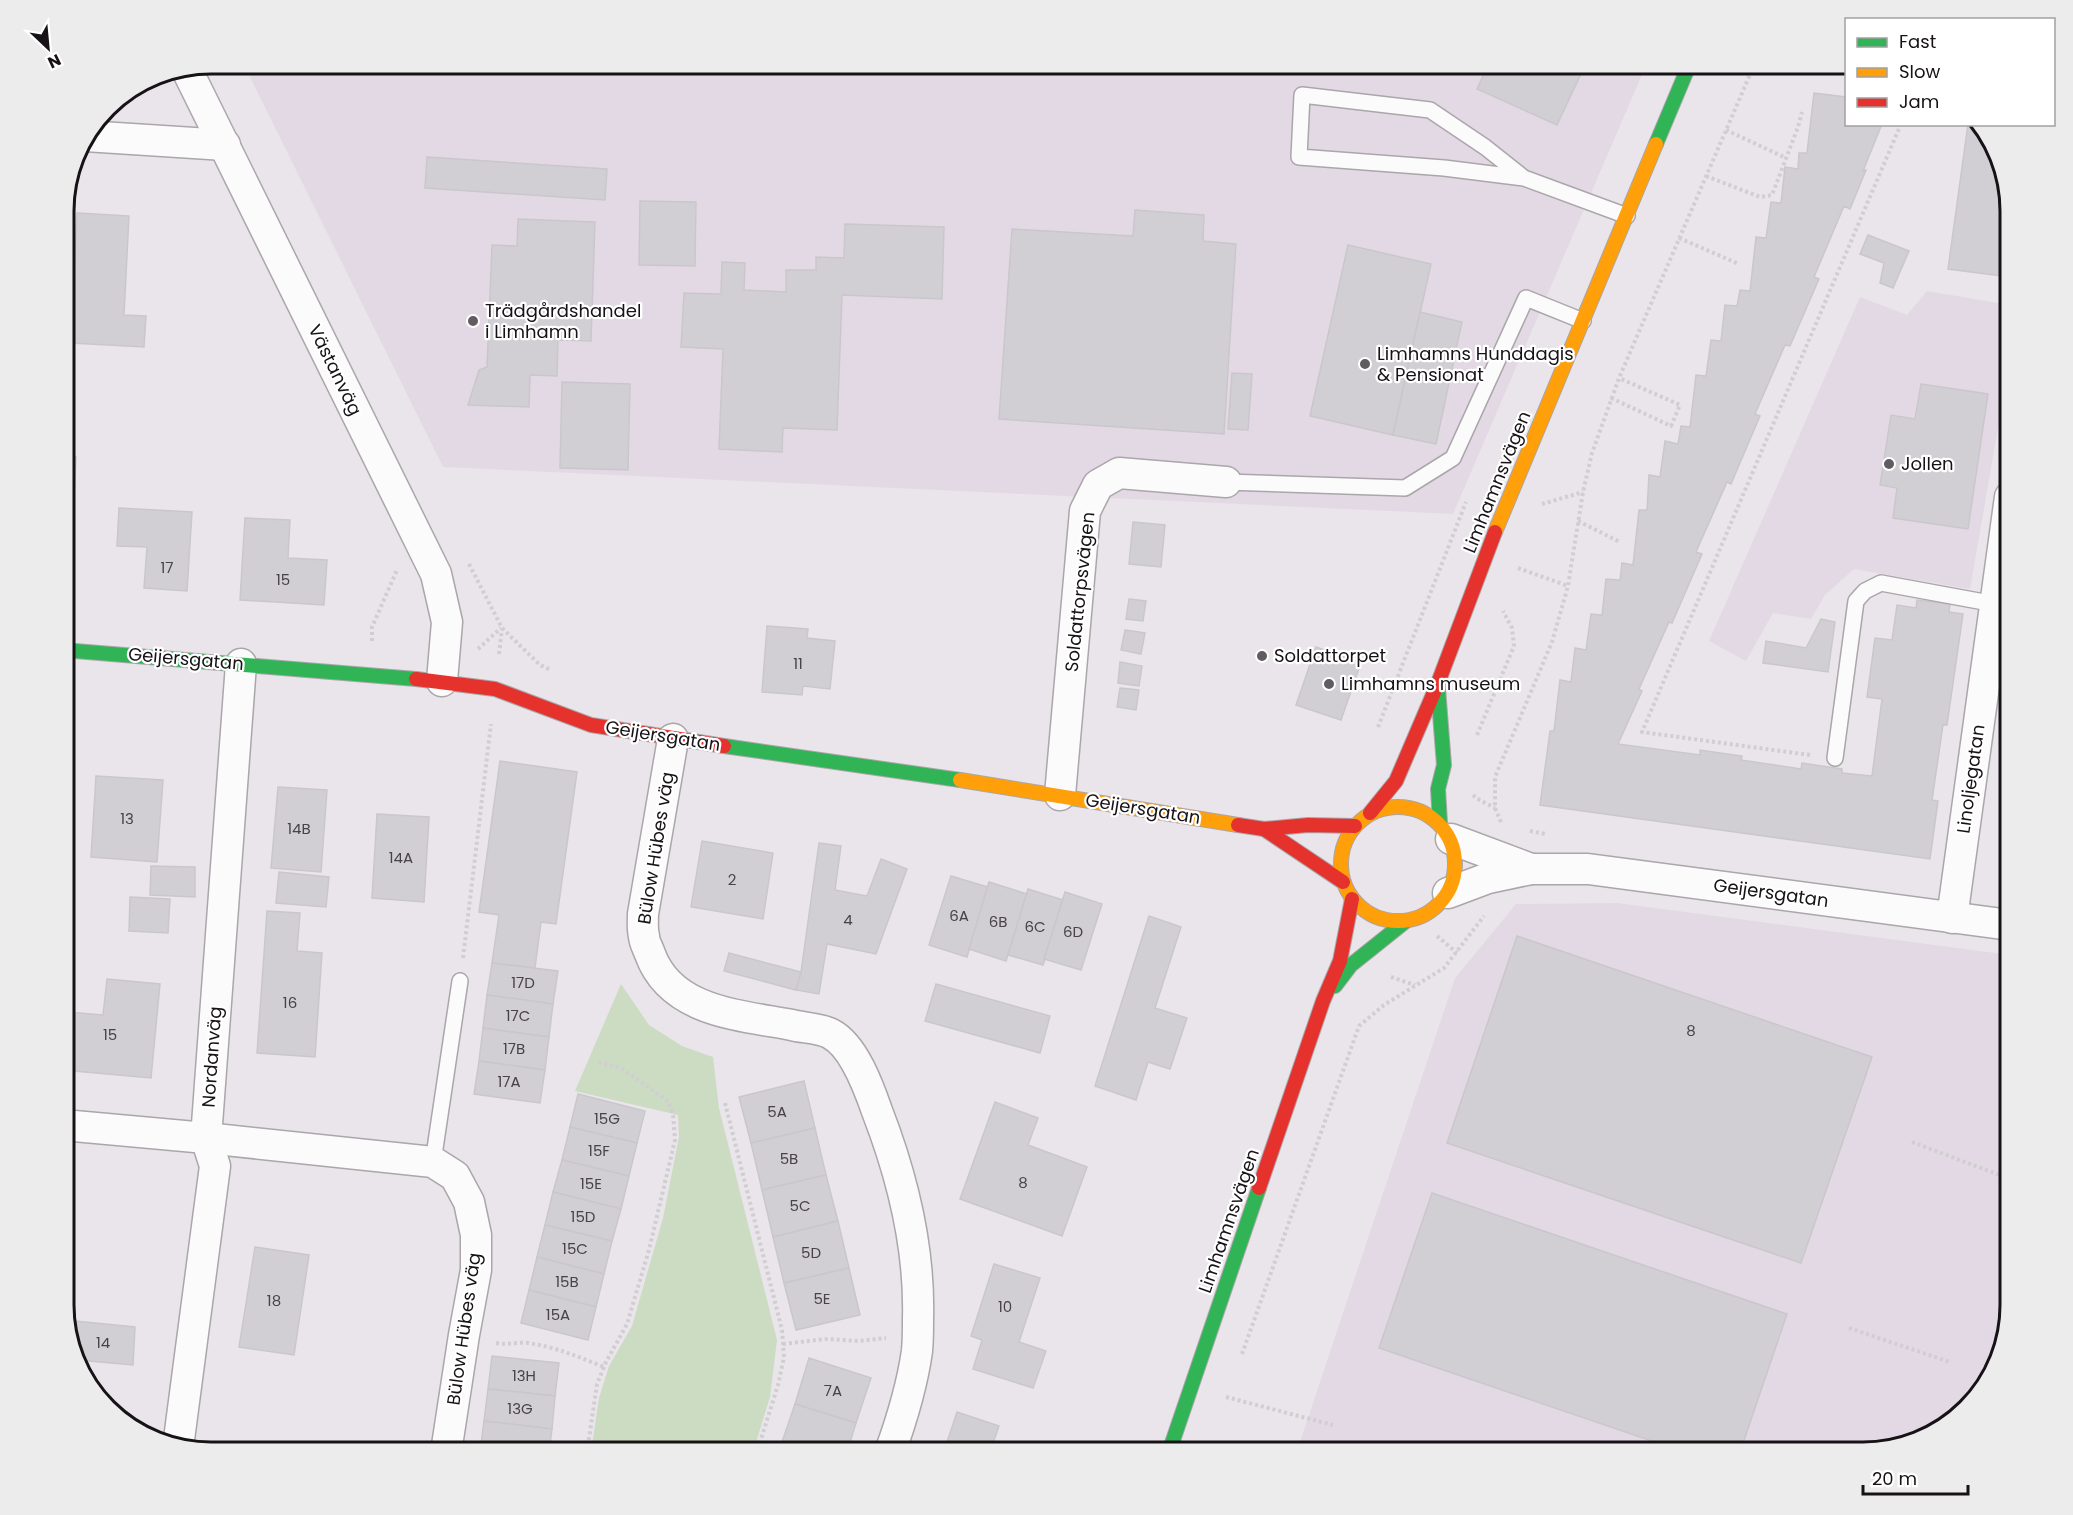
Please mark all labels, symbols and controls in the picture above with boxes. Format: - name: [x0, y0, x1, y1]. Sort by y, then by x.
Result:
- north arrow: [18, 18, 78, 78]
- legend: [1845, 18, 2055, 126]
- text: Fast: [1899, 29, 1936, 54]
- text: N: [44, 48, 65, 74]
- text: Slow: [1899, 59, 1941, 84]
- text: Jam: [1899, 89, 1939, 114]
- place label: Trädgårdshandel i Limhamn: [485, 298, 641, 344]
- marker: Trädgårdshandel i Limhamn: [466, 314, 480, 328]
- street label: Västanväg: [303, 320, 368, 419]
- place label: Limhamns Hunddagis & Pensionat: [1377, 341, 1574, 387]
- marker: Limhamns Hunddagis & Pensionat: [1358, 357, 1372, 371]
- street label: Limhamnsvägen: [1457, 407, 1536, 557]
- place label: Jollen: [1901, 451, 1954, 476]
- marker: Jollen: [1882, 457, 1896, 471]
- street label: Soldattorpsvägen: [1059, 511, 1100, 673]
- house number: 17: [161, 557, 174, 578]
- house number: 15: [276, 569, 290, 590]
- street label: Geijersgatan: [127, 641, 245, 676]
- place label: Soldattorpet: [1274, 643, 1386, 668]
- marker: Soldattorpet: [1255, 649, 1269, 663]
- house number: 11: [793, 653, 803, 674]
- place label: Limhamns museum: [1341, 671, 1520, 696]
- marker: Limhamns museum: [1322, 677, 1336, 691]
- street label: Geijersgatan: [604, 714, 722, 757]
- street label: Linoljegatan: [1950, 723, 1991, 835]
- street label: Bülow Hübes väg: [631, 770, 680, 926]
- street label: Geijersgatan: [1084, 787, 1202, 830]
- house number: 13: [120, 808, 134, 829]
- house number: 14B: [287, 818, 311, 839]
- house number: 14A: [389, 847, 413, 868]
- house number: 2: [728, 869, 736, 890]
- street label: Geijersgatan: [1712, 872, 1830, 913]
- house number: 6A: [949, 905, 969, 926]
- house number: 4: [843, 909, 853, 930]
- house number: 6B: [989, 911, 1007, 932]
- house number: 6C: [1024, 916, 1046, 937]
- house number: 6D: [1063, 921, 1083, 942]
- house number: 17D: [511, 972, 535, 993]
- house number: 16: [283, 992, 297, 1013]
- house number: 17C: [506, 1005, 530, 1026]
- street label: Nordanväg: [196, 1006, 228, 1108]
- house number: 8: [1686, 1020, 1696, 1041]
- house number: 15: [103, 1024, 117, 1045]
- house number: 17B: [503, 1038, 525, 1059]
- house number: 17A: [497, 1071, 521, 1092]
- house number: 5A: [767, 1101, 787, 1122]
- house number: 15G: [594, 1108, 620, 1129]
- house number: 15F: [588, 1140, 610, 1161]
- street label: Limhamnsvägen: [1192, 1145, 1265, 1296]
- house number: 5B: [780, 1148, 798, 1169]
- house number: 8: [1018, 1172, 1028, 1193]
- house number: 15E: [580, 1173, 602, 1194]
- house number: 5C: [789, 1195, 811, 1216]
- house number: 15D: [571, 1206, 595, 1227]
- house number: 15C: [562, 1238, 588, 1259]
- house number: 5D: [801, 1242, 821, 1263]
- street label: Bülow Hübes väg: [440, 1251, 487, 1407]
- house number: 15B: [555, 1271, 579, 1292]
- house number: 5E: [813, 1288, 831, 1309]
- house number: 18: [267, 1290, 281, 1311]
- house number: 10: [998, 1296, 1012, 1317]
- house number: 15A: [546, 1304, 570, 1325]
- house number: 14: [96, 1332, 110, 1353]
- house number: 13H: [512, 1365, 536, 1386]
- house number: 7A: [824, 1380, 842, 1401]
- house number: 13G: [507, 1398, 533, 1419]
- scale bar: [1863, 1458, 1968, 1496]
- text: 20 m: [1872, 1466, 1917, 1491]

